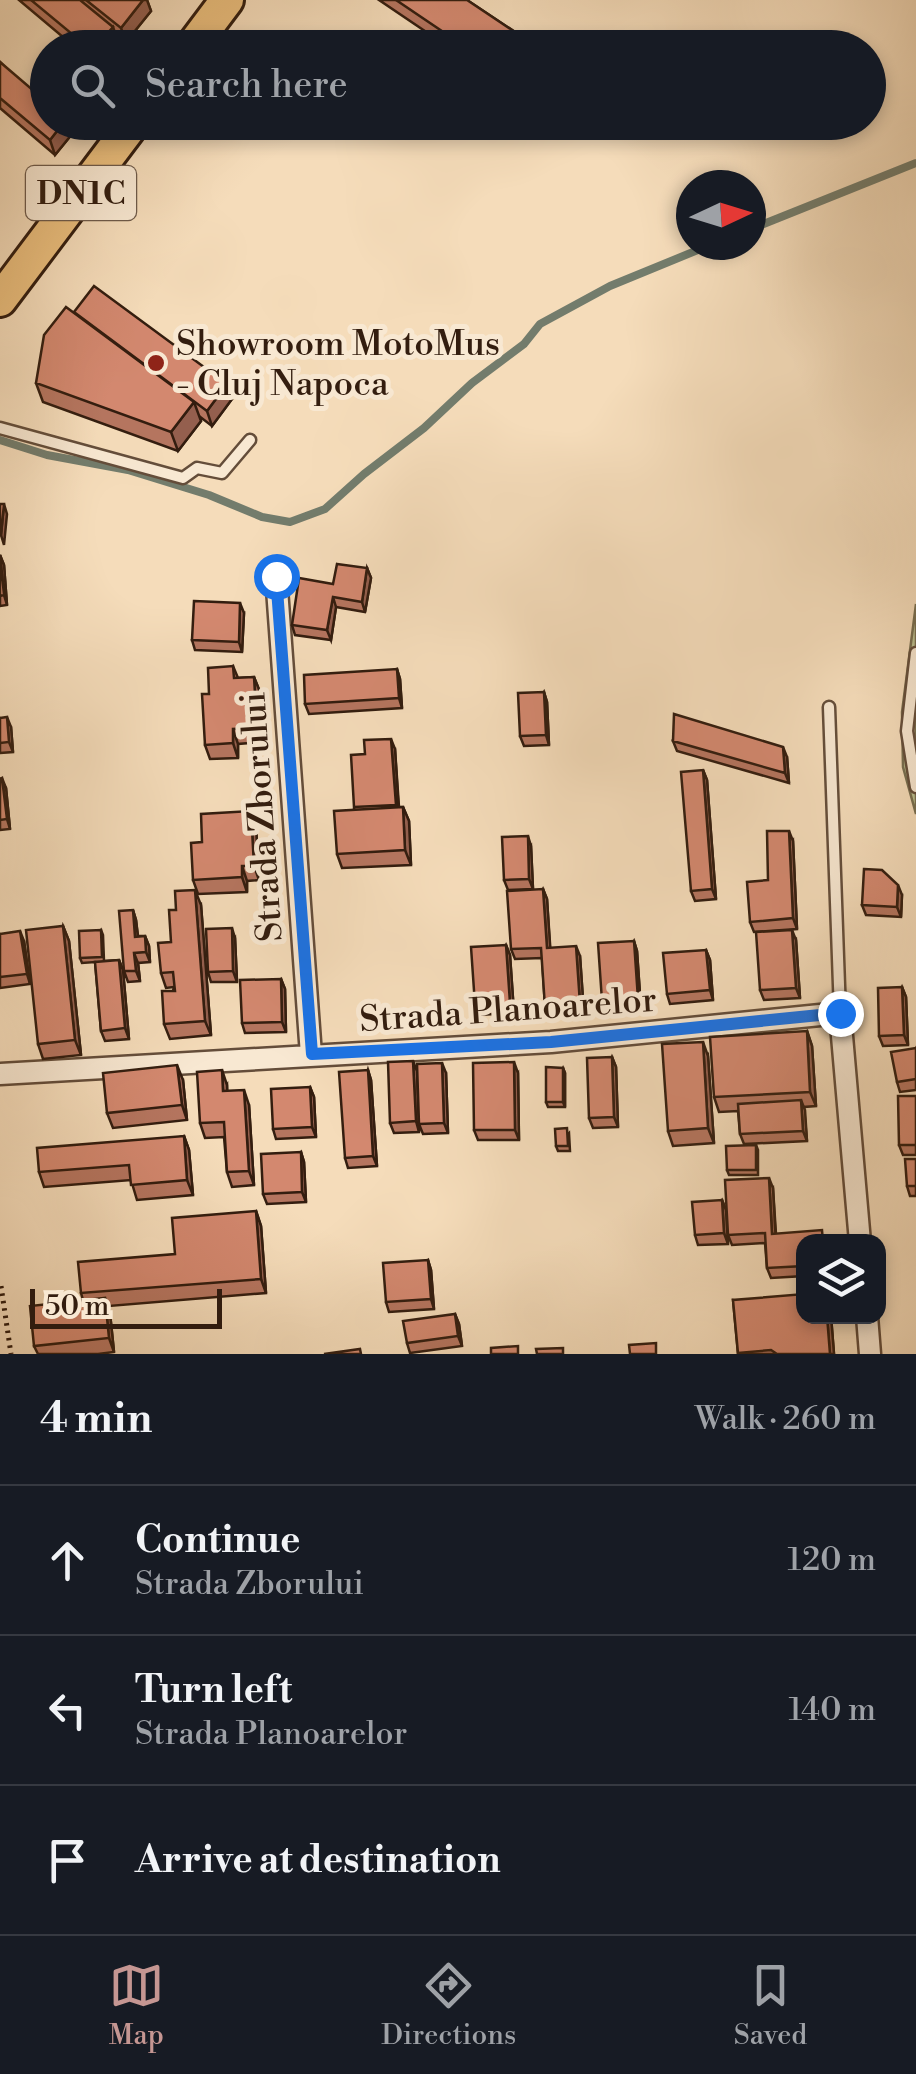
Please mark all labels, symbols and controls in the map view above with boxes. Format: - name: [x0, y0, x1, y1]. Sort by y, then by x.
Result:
- search box: [30, 30, 886, 140]
- icon: search: [65, 58, 120, 113]
- text: Search here: [145, 62, 348, 109]
- road number: DN1C: [26, 166, 136, 220]
- north arrow: [676, 170, 766, 260]
- place label: Showroom MotoMus - Cluj Napoca: [176, 323, 500, 406]
- marker: Showroom MotoMus - Cluj Napoca: [145, 352, 167, 374]
- route start: [254, 554, 300, 600]
- street label: Strada Zborului: [232, 691, 293, 943]
- street label: Strada Planoarelor: [358, 979, 658, 1042]
- route end: [818, 991, 864, 1037]
- map controls: [796, 1234, 886, 1324]
- button: layers: [796, 1234, 886, 1324]
- scale bar: [30, 1284, 222, 1328]
- text: 50 m: [45, 1289, 109, 1324]
- text: 4 min: [40, 1393, 152, 1446]
- text: Walk · 260 m: [695, 1399, 876, 1439]
- text: Continue: [135, 1517, 300, 1564]
- icon: ahead: [40, 1533, 95, 1588]
- text: 120 m: [787, 1540, 876, 1580]
- text: Strada Zborului: [135, 1564, 364, 1604]
- text: Turn left: [135, 1667, 292, 1714]
- icon: left: [40, 1683, 95, 1738]
- text: 140 m: [789, 1690, 876, 1730]
- text: Strada Planoarelor: [135, 1714, 407, 1754]
- icon: arrive: [40, 1833, 95, 1888]
- text: Arrive at destination: [135, 1837, 501, 1884]
- tab: Map: [109, 1958, 164, 2053]
- tab: Directions: [381, 1958, 516, 2053]
- tab: Saved: [734, 1958, 807, 2053]

